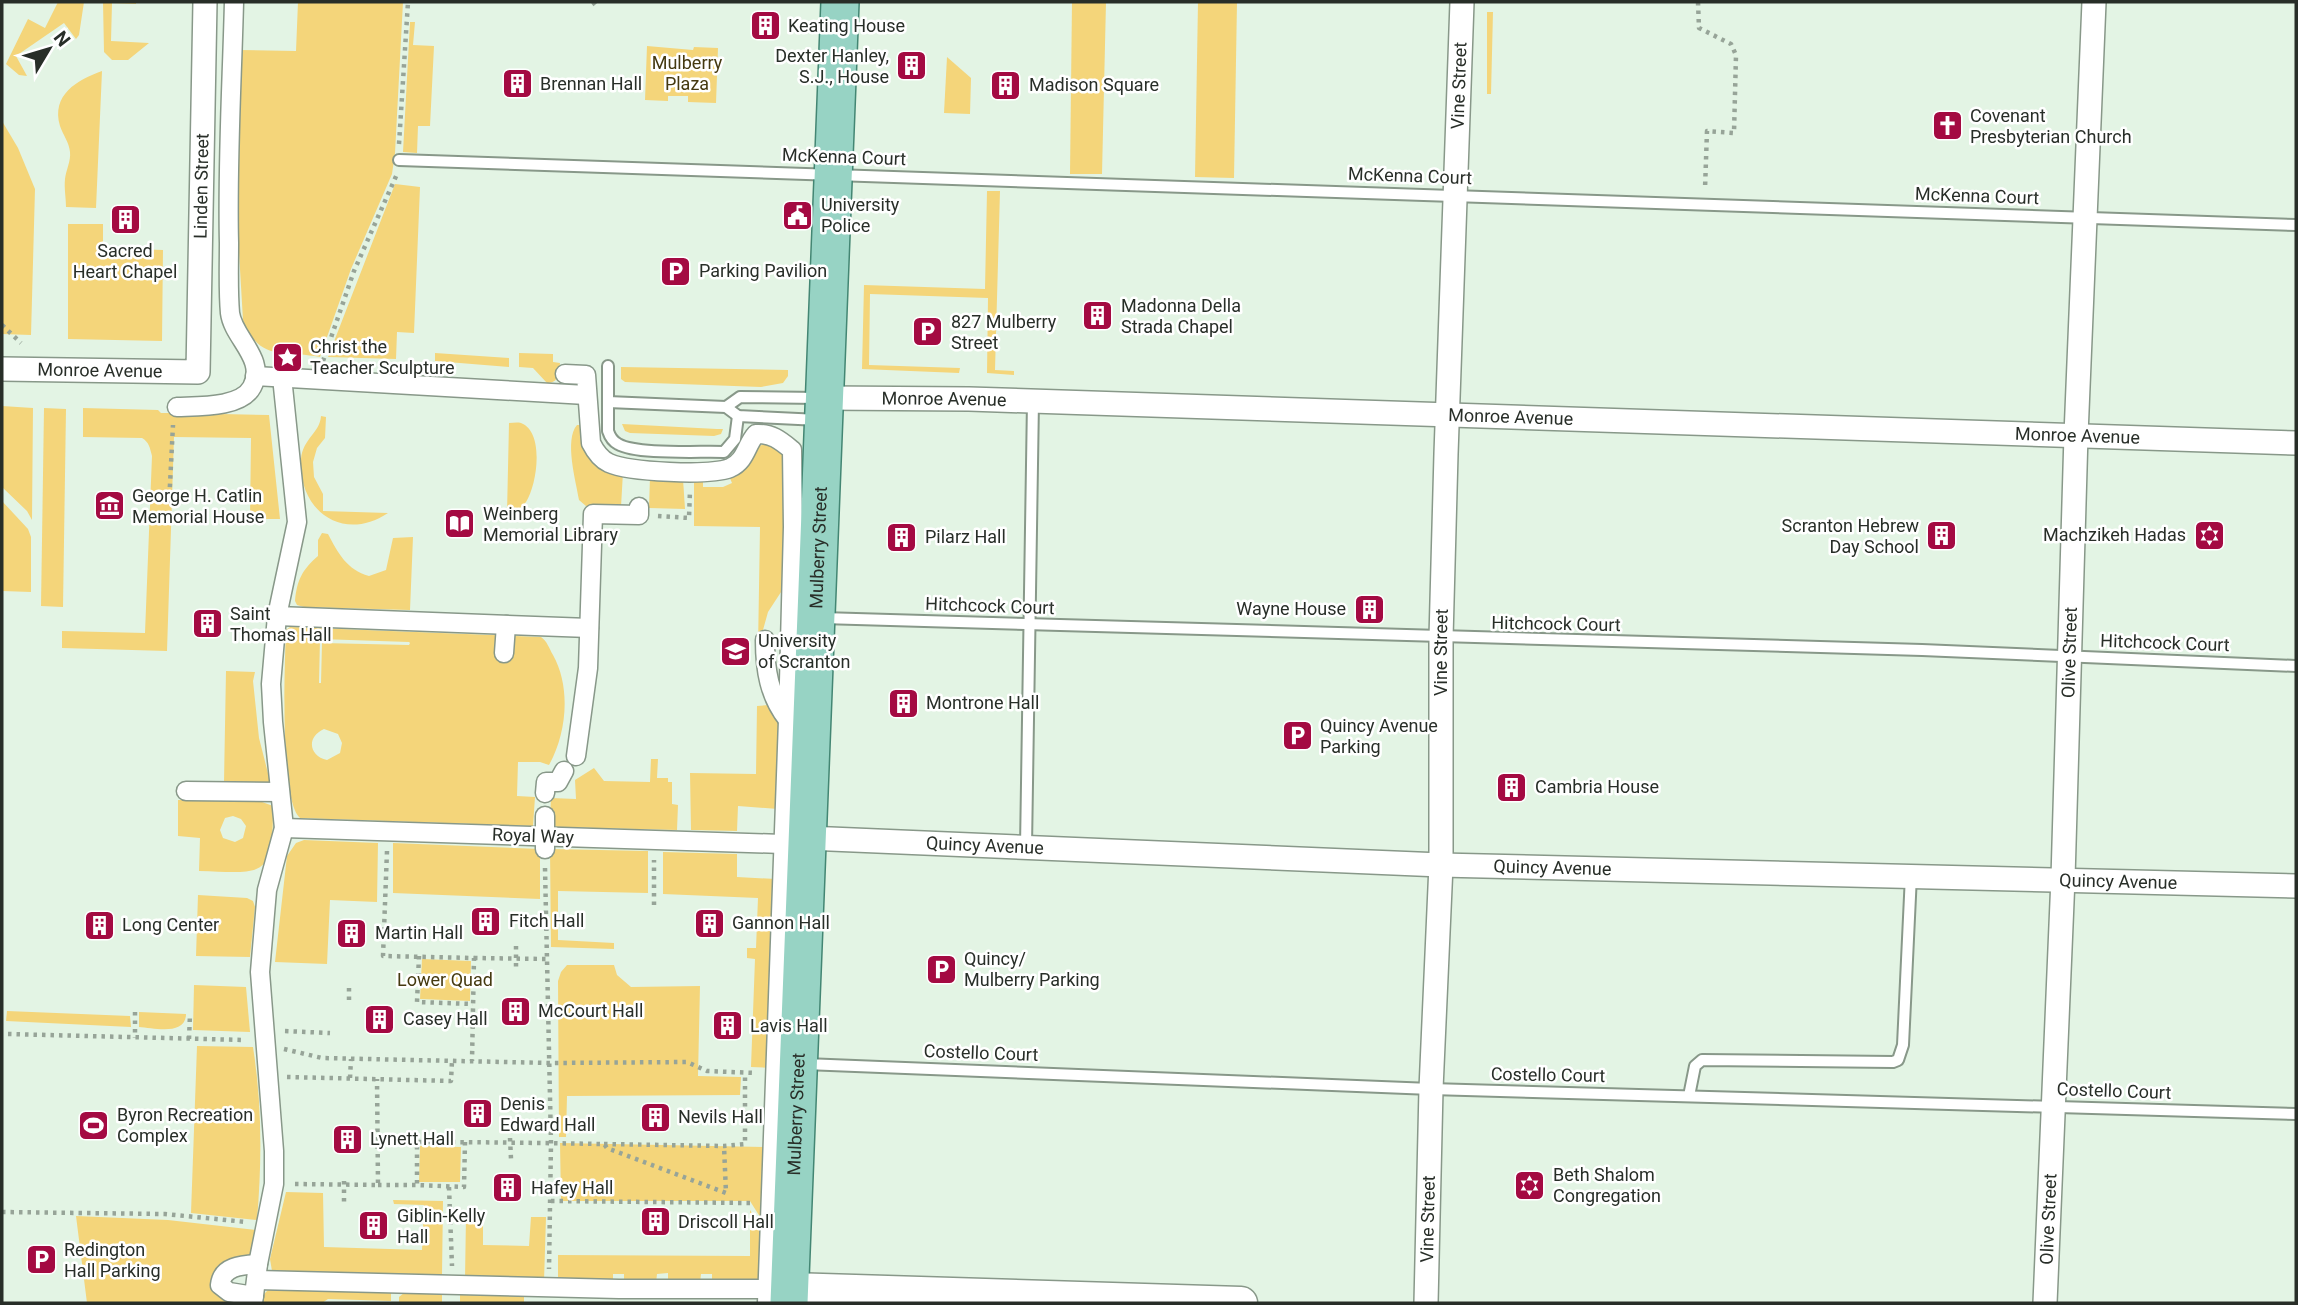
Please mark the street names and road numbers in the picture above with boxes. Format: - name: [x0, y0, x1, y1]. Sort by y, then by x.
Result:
- street label: Vine Street: [1447, 41, 1471, 130]
- street label: Linden Street: [190, 133, 213, 239]
- street label: McKenna Court: [782, 144, 907, 169]
- street label: McKenna Court: [1348, 163, 1473, 188]
- street label: McKenna Court: [1915, 183, 2040, 208]
- street label: Monroe Avenue: [37, 359, 163, 381]
- street label: Monroe Avenue: [881, 387, 1007, 410]
- street label: Monroe Avenue: [1448, 404, 1574, 429]
- street label: Monroe Avenue: [2015, 423, 2140, 448]
- street label: Mulberry Street: [805, 486, 831, 609]
- street label: Hitchcock Court: [925, 593, 1055, 618]
- street label: Olive Street: [2057, 606, 2081, 698]
- street label: Vine Street: [1430, 608, 1452, 696]
- street label: Hitchcock Court: [1491, 612, 1621, 635]
- street label: Hitchcock Court: [2100, 630, 2230, 655]
- street label: Royal Way: [492, 824, 575, 847]
- street label: Quincy Avenue: [925, 832, 1044, 858]
- street label: Quincy Avenue: [1493, 855, 1612, 879]
- street label: Quincy Avenue: [2059, 869, 2177, 893]
- street label: Costello Court: [923, 1040, 1039, 1065]
- street label: Mulberry Street: [783, 1052, 809, 1176]
- street label: Costello Court: [1491, 1063, 1606, 1086]
- street label: Costello Court: [2056, 1078, 2172, 1103]
- street label: Olive Street: [2036, 1173, 2060, 1265]
- street label: Vine Street: [1416, 1175, 1439, 1263]

